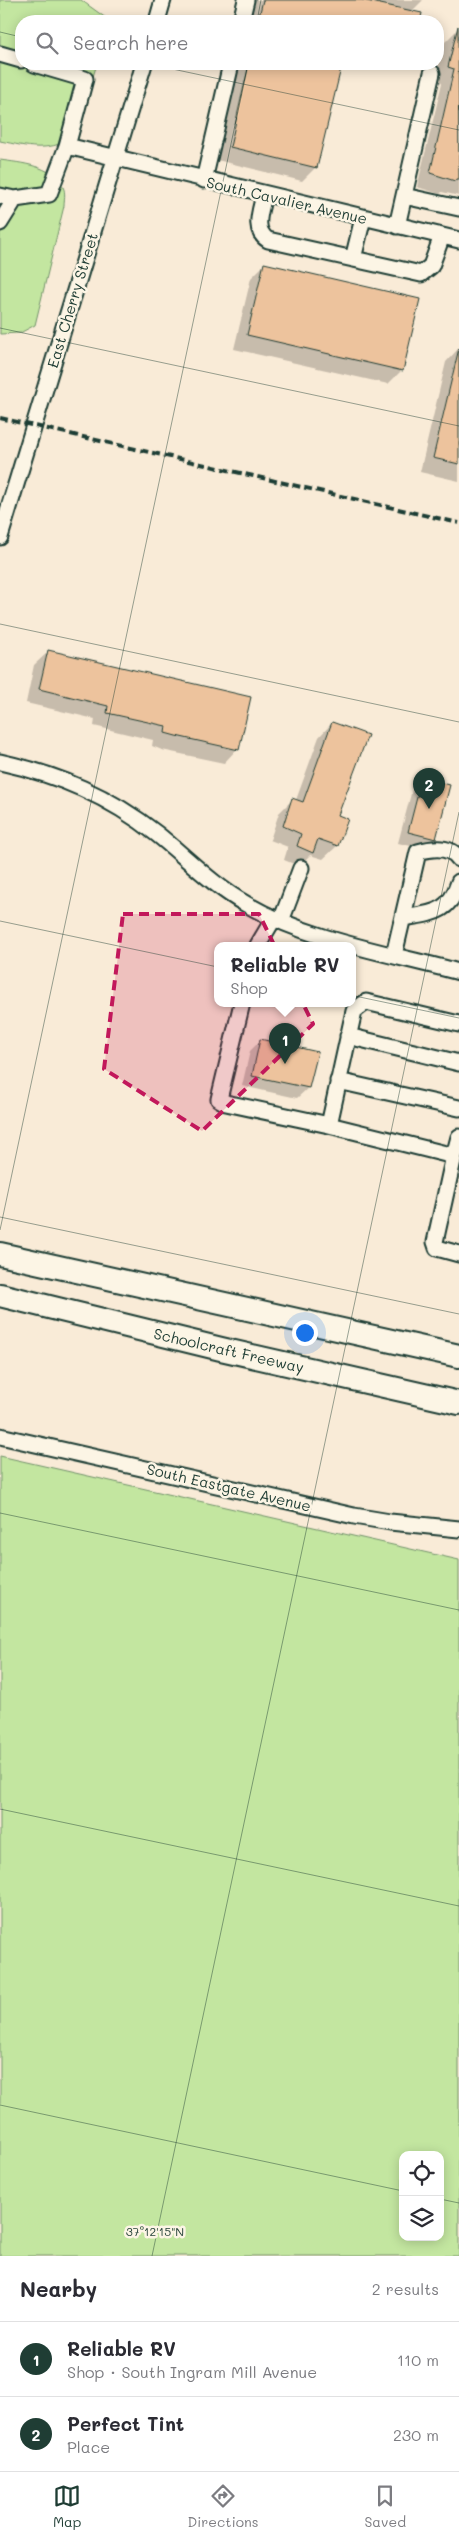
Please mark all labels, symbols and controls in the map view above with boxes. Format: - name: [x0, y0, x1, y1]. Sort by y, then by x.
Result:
- search box: [15, 15, 444, 70]
- icon: search: [33, 29, 61, 57]
- text: Search here: [73, 30, 189, 55]
- street label: South Cavalier Avenue: [205, 172, 369, 228]
- street label: East Cherry Street: [42, 230, 102, 370]
- pin: 2: [413, 768, 445, 809]
- popup: [214, 942, 356, 1007]
- text: Reliable RV: [231, 952, 339, 977]
- text: Shop: [231, 977, 268, 998]
- pin: 1: [269, 1023, 301, 1064]
- your location: [292, 1320, 318, 1346]
- street label: Schoolcraft Freeway: [152, 1323, 306, 1377]
- street label: South Eastgate Avenue: [145, 1458, 313, 1516]
- map controls: [399, 2151, 444, 2241]
- button: locate: [399, 2151, 444, 2196]
- button: layers: [399, 2196, 444, 2241]
- text: 37°12'15"N: [126, 2223, 184, 2239]
- text: Nearby: [20, 2275, 97, 2302]
- text: 2 results: [372, 2278, 439, 2299]
- text: Reliable RV: [67, 2336, 176, 2361]
- text: 1: [32, 2349, 40, 2370]
- text: 110 m: [397, 2349, 439, 2370]
- text: Shop · South Ingram Mill Avenue: [67, 2361, 317, 2382]
- text: Perfect Tint: [67, 2411, 184, 2436]
- text: 2: [32, 2424, 40, 2445]
- text: 230 m: [393, 2424, 439, 2445]
- text: Place: [67, 2436, 110, 2457]
- tab: Map: [53, 2482, 81, 2531]
- tab: Directions: [187, 2482, 259, 2531]
- tab: Saved: [364, 2482, 406, 2531]

